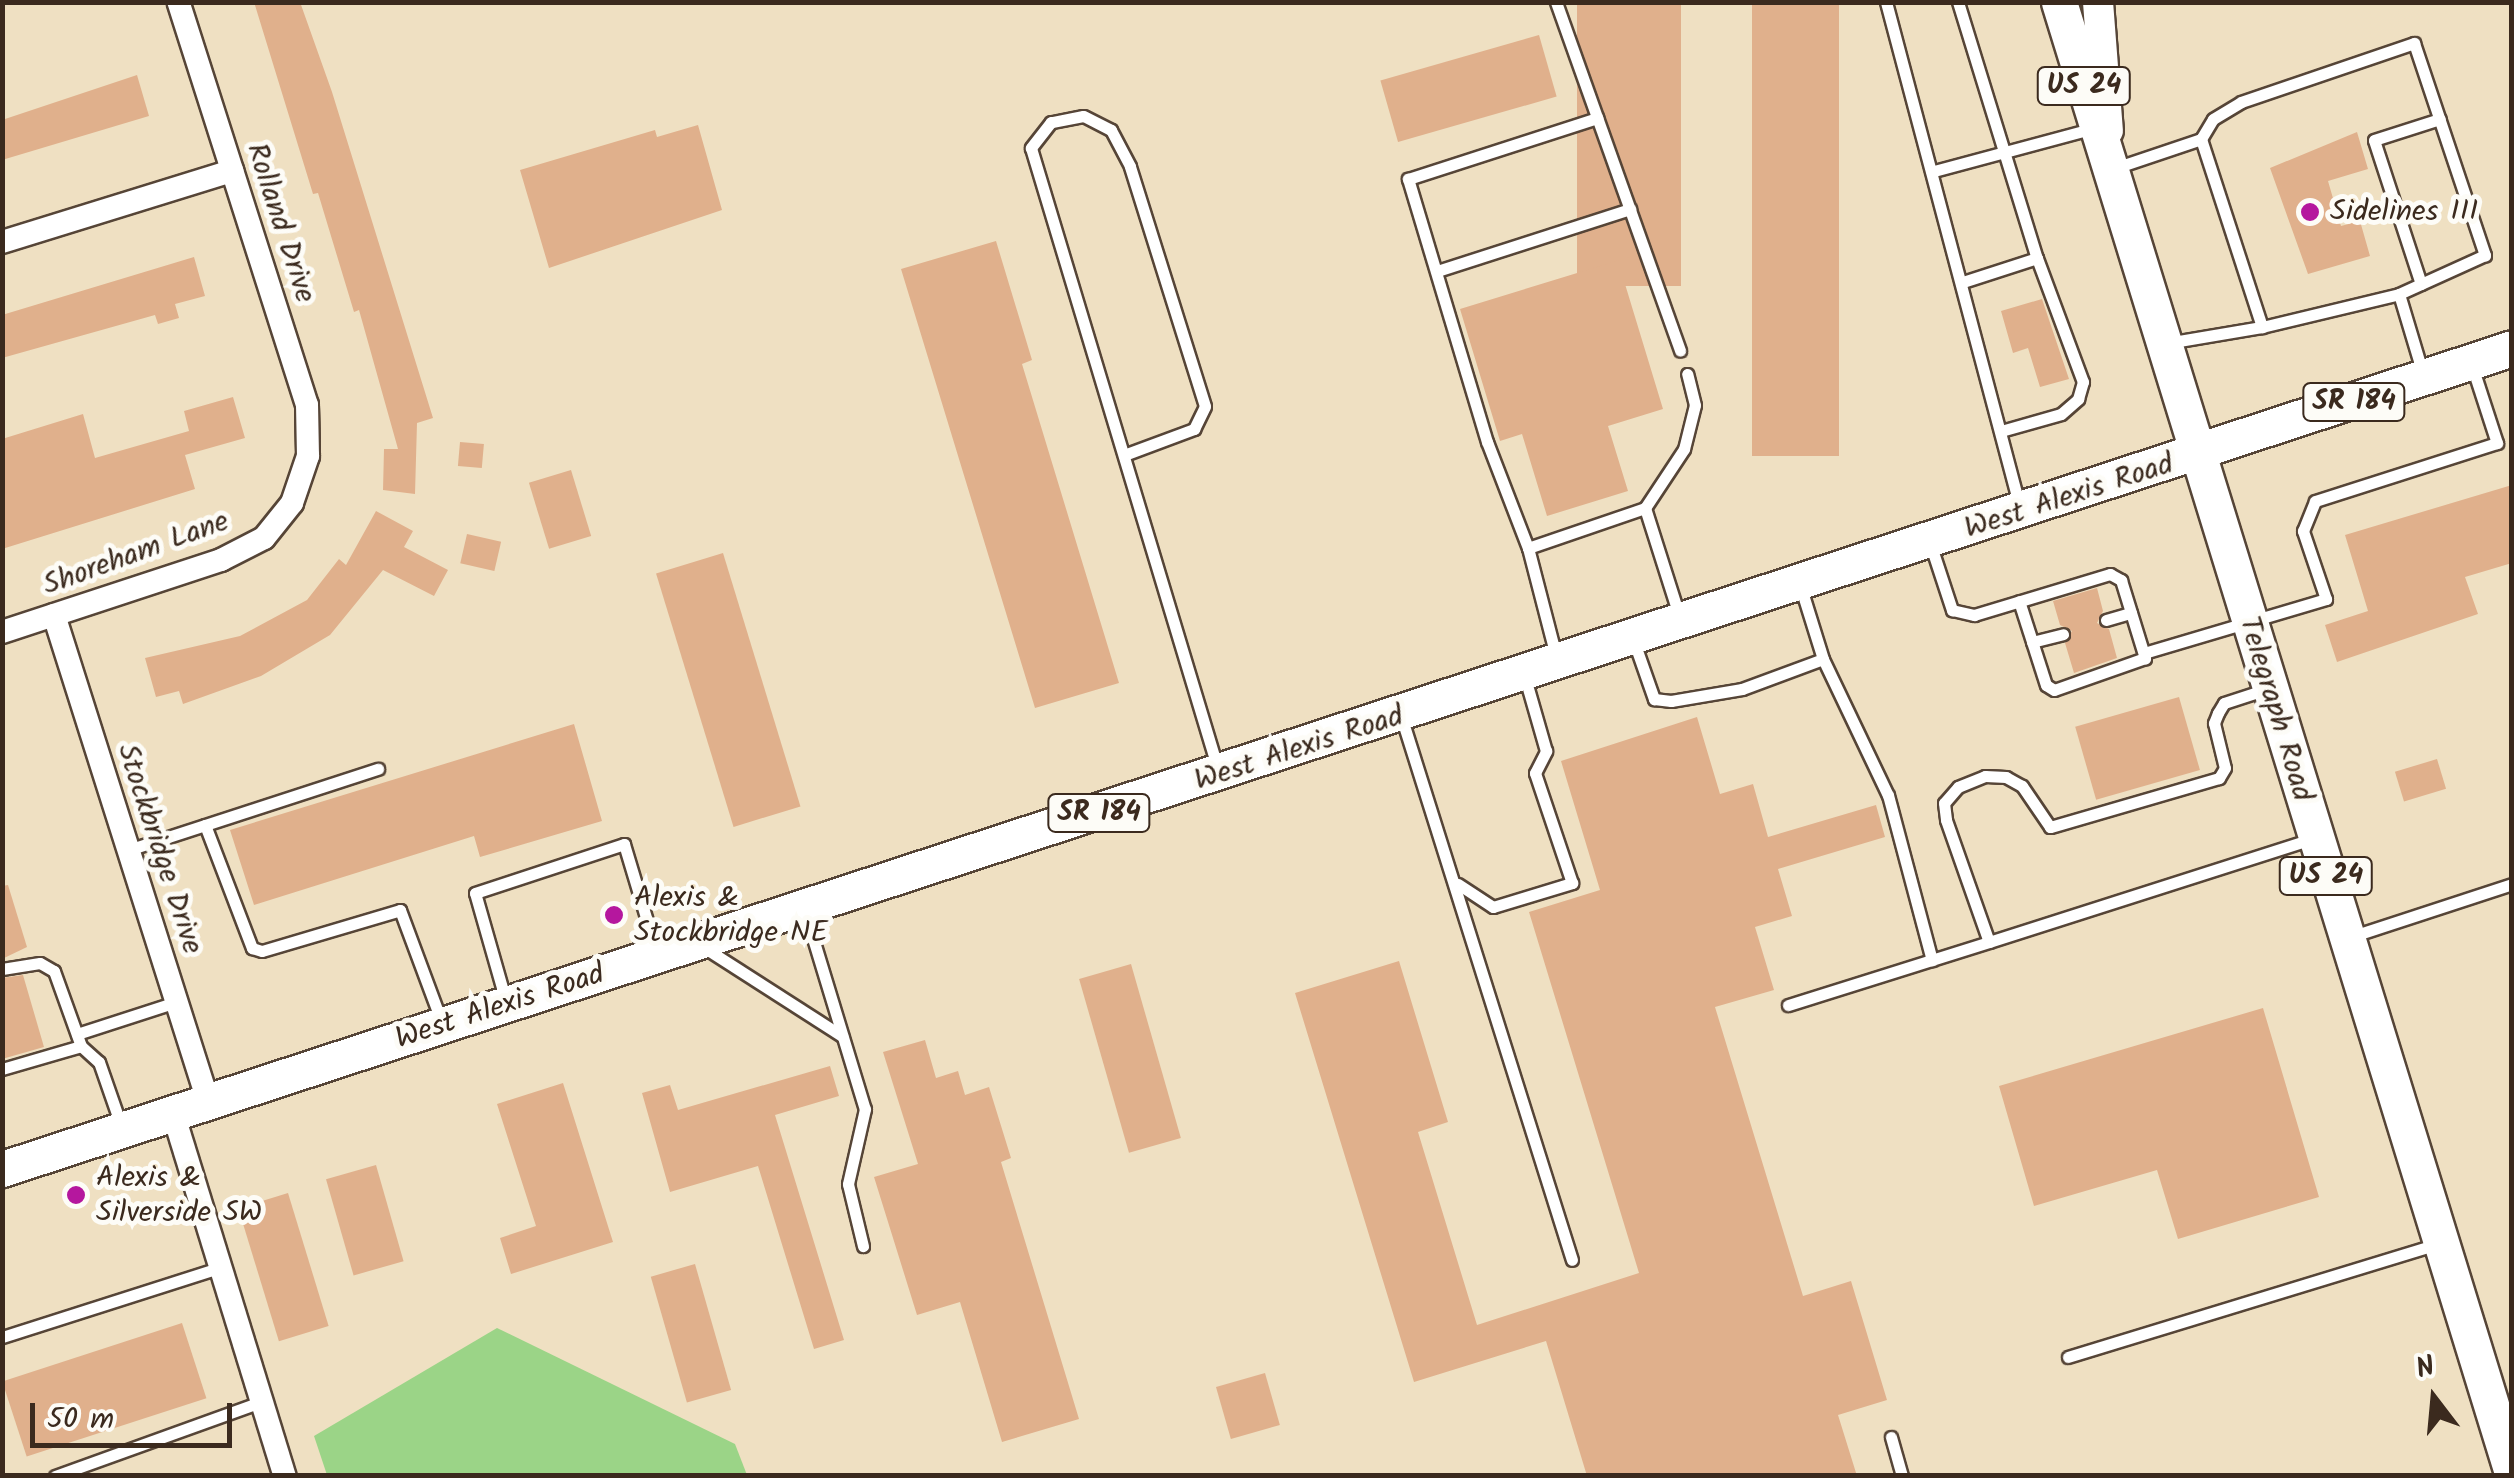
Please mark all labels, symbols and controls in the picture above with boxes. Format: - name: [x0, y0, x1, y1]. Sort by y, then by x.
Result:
- road number: US 24: [2036, 63, 2132, 109]
- street label: Rolland Drive: [237, 139, 323, 307]
- place label: Sidelines III: [2330, 194, 2478, 230]
- marker: Sidelines III: [2299, 201, 2321, 223]
- road number: SR 184: [2302, 379, 2406, 425]
- street label: West Alexis Road: [1960, 446, 2178, 548]
- street label: Shoreham Lane: [38, 504, 234, 604]
- street label: Telegraph Road: [2230, 612, 2320, 806]
- street label: West Alexis Road: [1190, 698, 1408, 800]
- street label: Stockbridge Drive: [108, 739, 210, 959]
- road number: SR 184: [1046, 790, 1152, 836]
- road number: US 24: [2278, 853, 2374, 899]
- place label: Alexis & Stockbridge NE: [634, 880, 828, 950]
- marker: Alexis & Stockbridge NE: [603, 904, 625, 926]
- street label: West Alexis Road: [391, 956, 609, 1058]
- place label: Alexis & Silverside SW: [96, 1160, 262, 1230]
- marker: Alexis & Silverside SW: [65, 1184, 87, 1206]
- text: N: [2411, 1345, 2440, 1393]
- north arrow: [2384, 1348, 2484, 1448]
- scale bar: [35, 1383, 238, 1445]
- text: 50 m: [47, 1396, 114, 1444]

